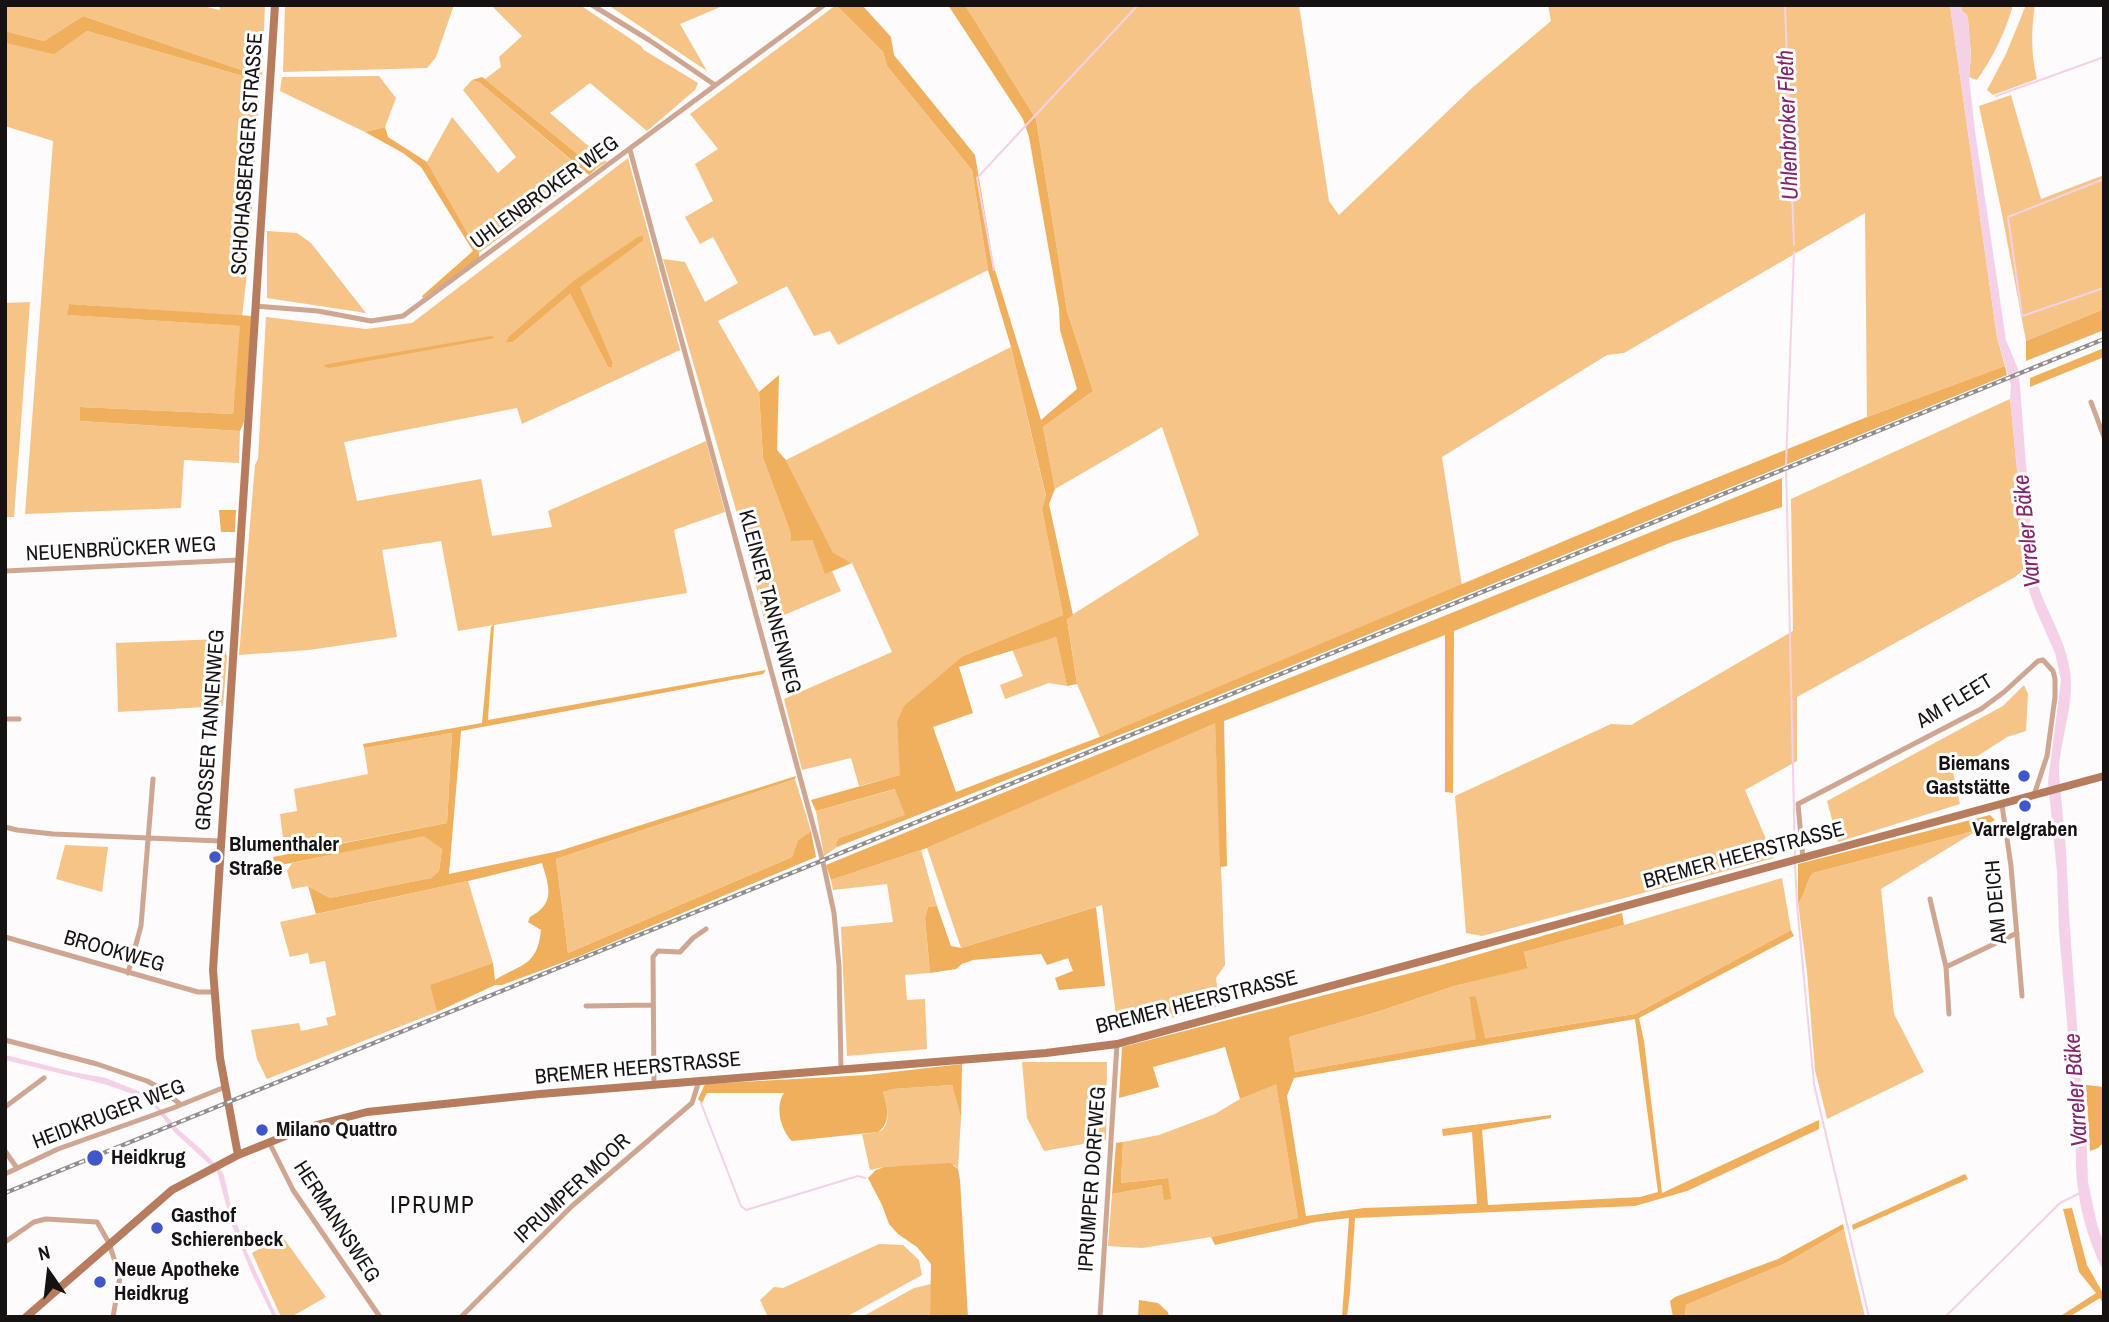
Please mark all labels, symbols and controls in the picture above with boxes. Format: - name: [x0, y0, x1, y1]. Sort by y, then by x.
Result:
- street label: SCHOHASBERGER STRASSE: [227, 32, 269, 276]
- water label: Uhlenbroker Fleth: [1773, 50, 1805, 200]
- street label: UHLENBROKER WEG: [466, 131, 624, 255]
- water label: Varreler Bäke: [2008, 473, 2048, 589]
- street label: KLEINER TANNENWEG: [732, 507, 806, 697]
- street label: NEUENBRÜCKER WEG: [25, 532, 217, 568]
- street label: GROSSER TANNENWEG: [191, 629, 231, 831]
- street label: AM FLEET: [1912, 670, 1998, 734]
- place label: Biemans Gaststätte: [1926, 751, 2010, 801]
- marker: Biemans Gaststätte: [2016, 768, 2032, 784]
- marker: Varrelgraben: [2017, 798, 2033, 814]
- street label: BREMER HEERSTRASSE: [1641, 817, 1847, 895]
- place label: Varrelgraben: [1972, 817, 2078, 843]
- place label: Blumenthaler Straße: [229, 832, 339, 882]
- marker: Blumenthaler Straße: [207, 849, 223, 865]
- street label: AM DEICH: [1981, 859, 2013, 945]
- street label: BROOKWEG: [61, 926, 167, 978]
- street label: BREMER HEERSTRASSE: [1094, 966, 1300, 1040]
- water label: Varreler Bäke: [2059, 1032, 2095, 1148]
- street label: BREMER HEERSTRASSE: [534, 1047, 742, 1091]
- street label: HEIDKRUGER WEG: [29, 1074, 189, 1156]
- street label: IPRUMPER DORFWEG: [1074, 1086, 1112, 1272]
- place label: Milano Quattro: [276, 1117, 398, 1143]
- marker: Milano Quattro: [254, 1122, 270, 1138]
- street label: IPRUMPER MOOR: [510, 1129, 636, 1249]
- place label: Heidkrug: [111, 1145, 186, 1171]
- marker: Heidkrug: [85, 1148, 105, 1168]
- street label: HERMANNSWEG: [287, 1157, 385, 1287]
- district label: IPRUMP: [391, 1193, 475, 1221]
- place label: Gasthof Schierenbeck: [171, 1203, 283, 1253]
- marker: Gasthof Schierenbeck: [149, 1220, 165, 1236]
- north arrow: [14, 1238, 84, 1308]
- text: N: [35, 1239, 53, 1267]
- place label: Neue Apotheke Heidkrug: [114, 1257, 239, 1307]
- marker: Neue Apotheke Heidkrug: [92, 1274, 108, 1290]

